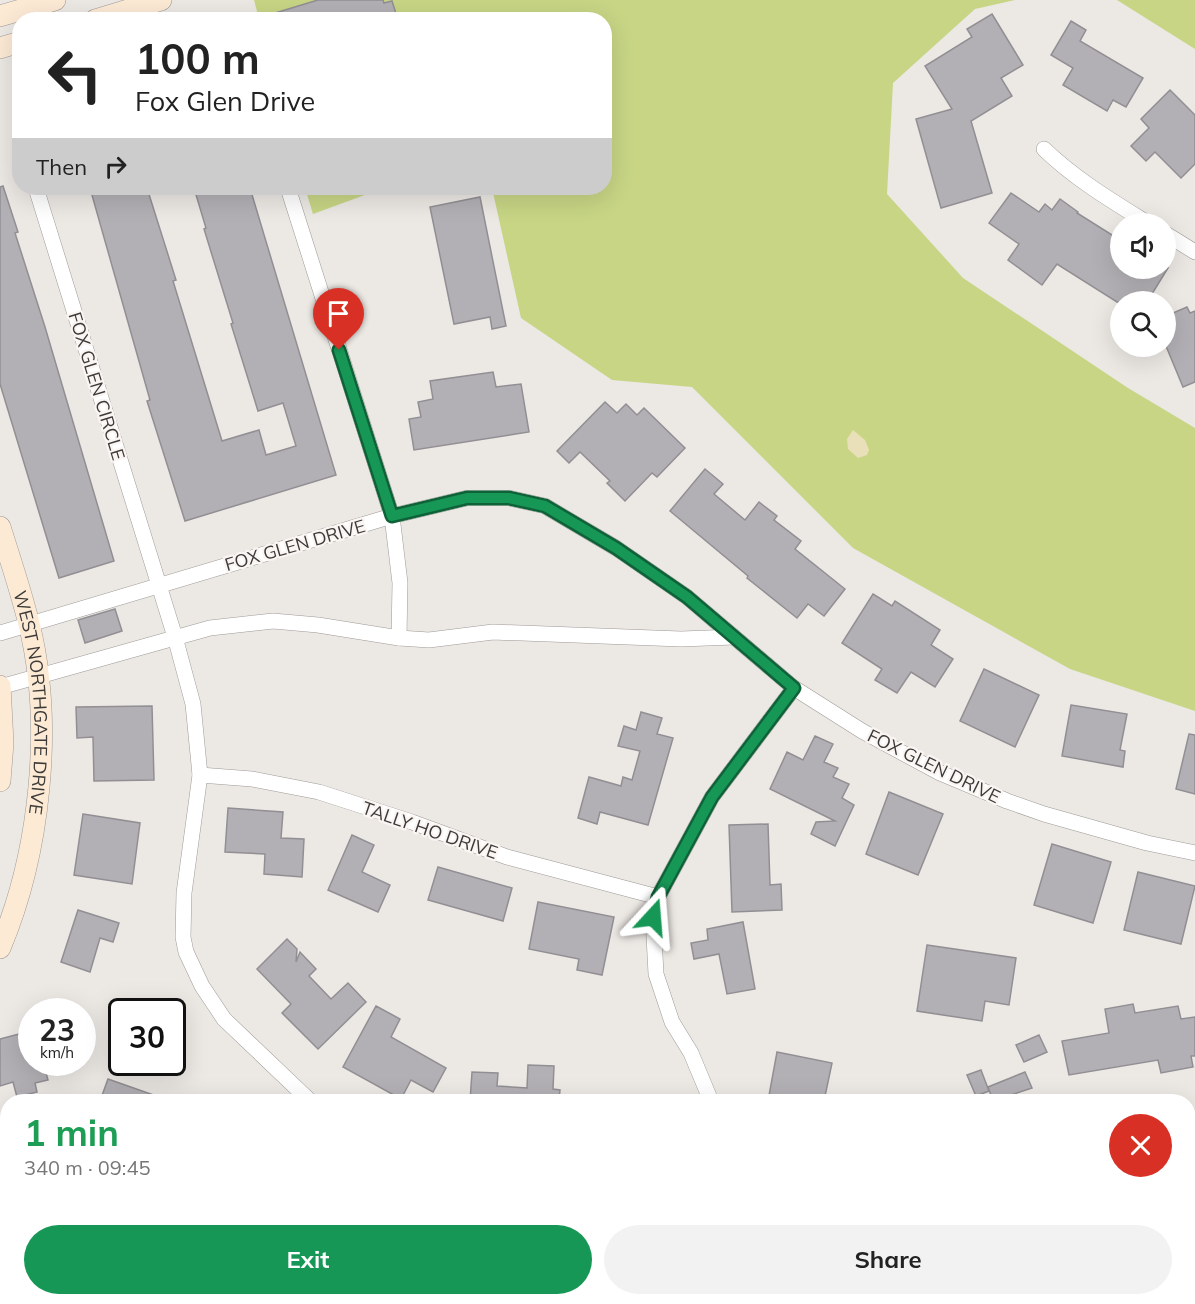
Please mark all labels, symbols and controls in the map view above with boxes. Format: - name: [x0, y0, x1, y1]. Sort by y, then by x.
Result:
- text: 100 m: [135, 32, 260, 85]
- icon: left: [36, 36, 114, 114]
- text: Fox Glen Drive: [135, 84, 315, 118]
- icon: right: [99, 150, 132, 183]
- text: Then: [36, 153, 87, 181]
- map controls: [1110, 213, 1176, 357]
- button: sound: [1110, 213, 1176, 279]
- pin: [313, 288, 364, 350]
- button: search: [1110, 291, 1176, 357]
- icon: arrive: [322, 297, 355, 330]
- street label: FOX GLEN CIRCLE: [64, 309, 130, 463]
- street label: FOX GLEN DRIVE: [222, 514, 368, 576]
- street label: WEST NORTHGATE DRIVE: [9, 588, 53, 816]
- street label: FOX GLEN DRIVE: [864, 724, 1004, 808]
- street label: TALLY HO DRIVE: [359, 796, 501, 864]
- position arrow: [621, 885, 685, 949]
- speed limit sign: 30: [108, 998, 186, 1076]
- text: 23: [39, 1011, 75, 1049]
- text: km/h: [40, 1043, 74, 1062]
- text: 1 min: [24, 1110, 119, 1155]
- button: close: [1109, 1114, 1172, 1177]
- text: 340 m · 09:45: [24, 1155, 150, 1180]
- button: Exit: [24, 1225, 592, 1294]
- button: Share: [604, 1225, 1172, 1294]

